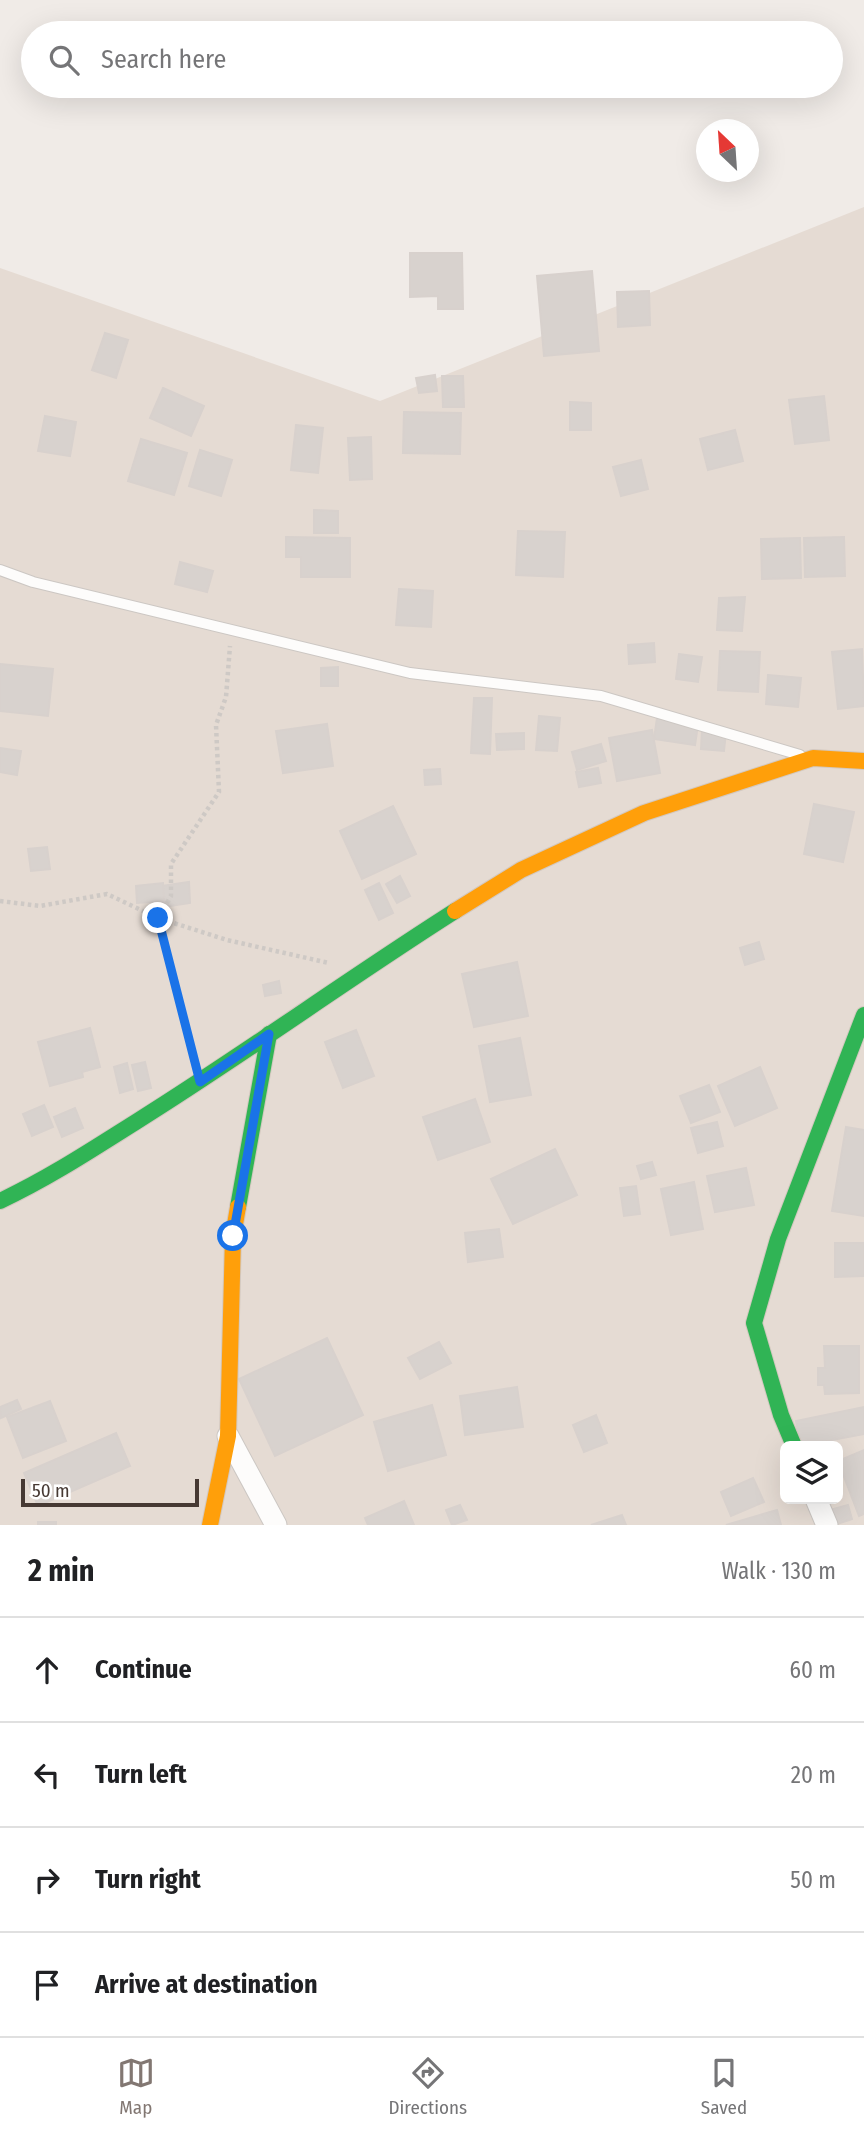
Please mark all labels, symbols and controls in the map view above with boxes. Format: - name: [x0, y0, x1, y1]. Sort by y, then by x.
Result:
- search box: [21, 21, 843, 98]
- icon: search: [45, 41, 83, 79]
- text: Search here: [101, 44, 226, 75]
- north arrow: [696, 119, 759, 182]
- route end: [142, 902, 173, 933]
- route start: [217, 1220, 248, 1251]
- map controls: [780, 1441, 843, 1504]
- button: layers: [780, 1441, 843, 1504]
- scale bar: [21, 1476, 200, 1508]
- text: 50 m: [32, 1479, 70, 1502]
- text: 2 min: [28, 1553, 95, 1589]
- text: Walk · 130 m: [722, 1557, 836, 1585]
- icon: ahead: [28, 1651, 66, 1689]
- text: Continue: [95, 1654, 192, 1685]
- text: 60 m: [790, 1656, 836, 1684]
- icon: left: [28, 1756, 66, 1794]
- text: Turn left: [95, 1759, 187, 1790]
- text: 20 m: [791, 1761, 836, 1789]
- icon: right: [28, 1861, 66, 1899]
- text: Turn right: [95, 1864, 201, 1895]
- text: 50 m: [790, 1866, 836, 1894]
- icon: arrive: [28, 1966, 66, 2004]
- text: Arrive at destination: [95, 1969, 318, 2000]
- tab: Map: [117, 2054, 155, 2119]
- tab: Directions: [389, 2054, 467, 2119]
- tab: Saved: [701, 2054, 747, 2119]

